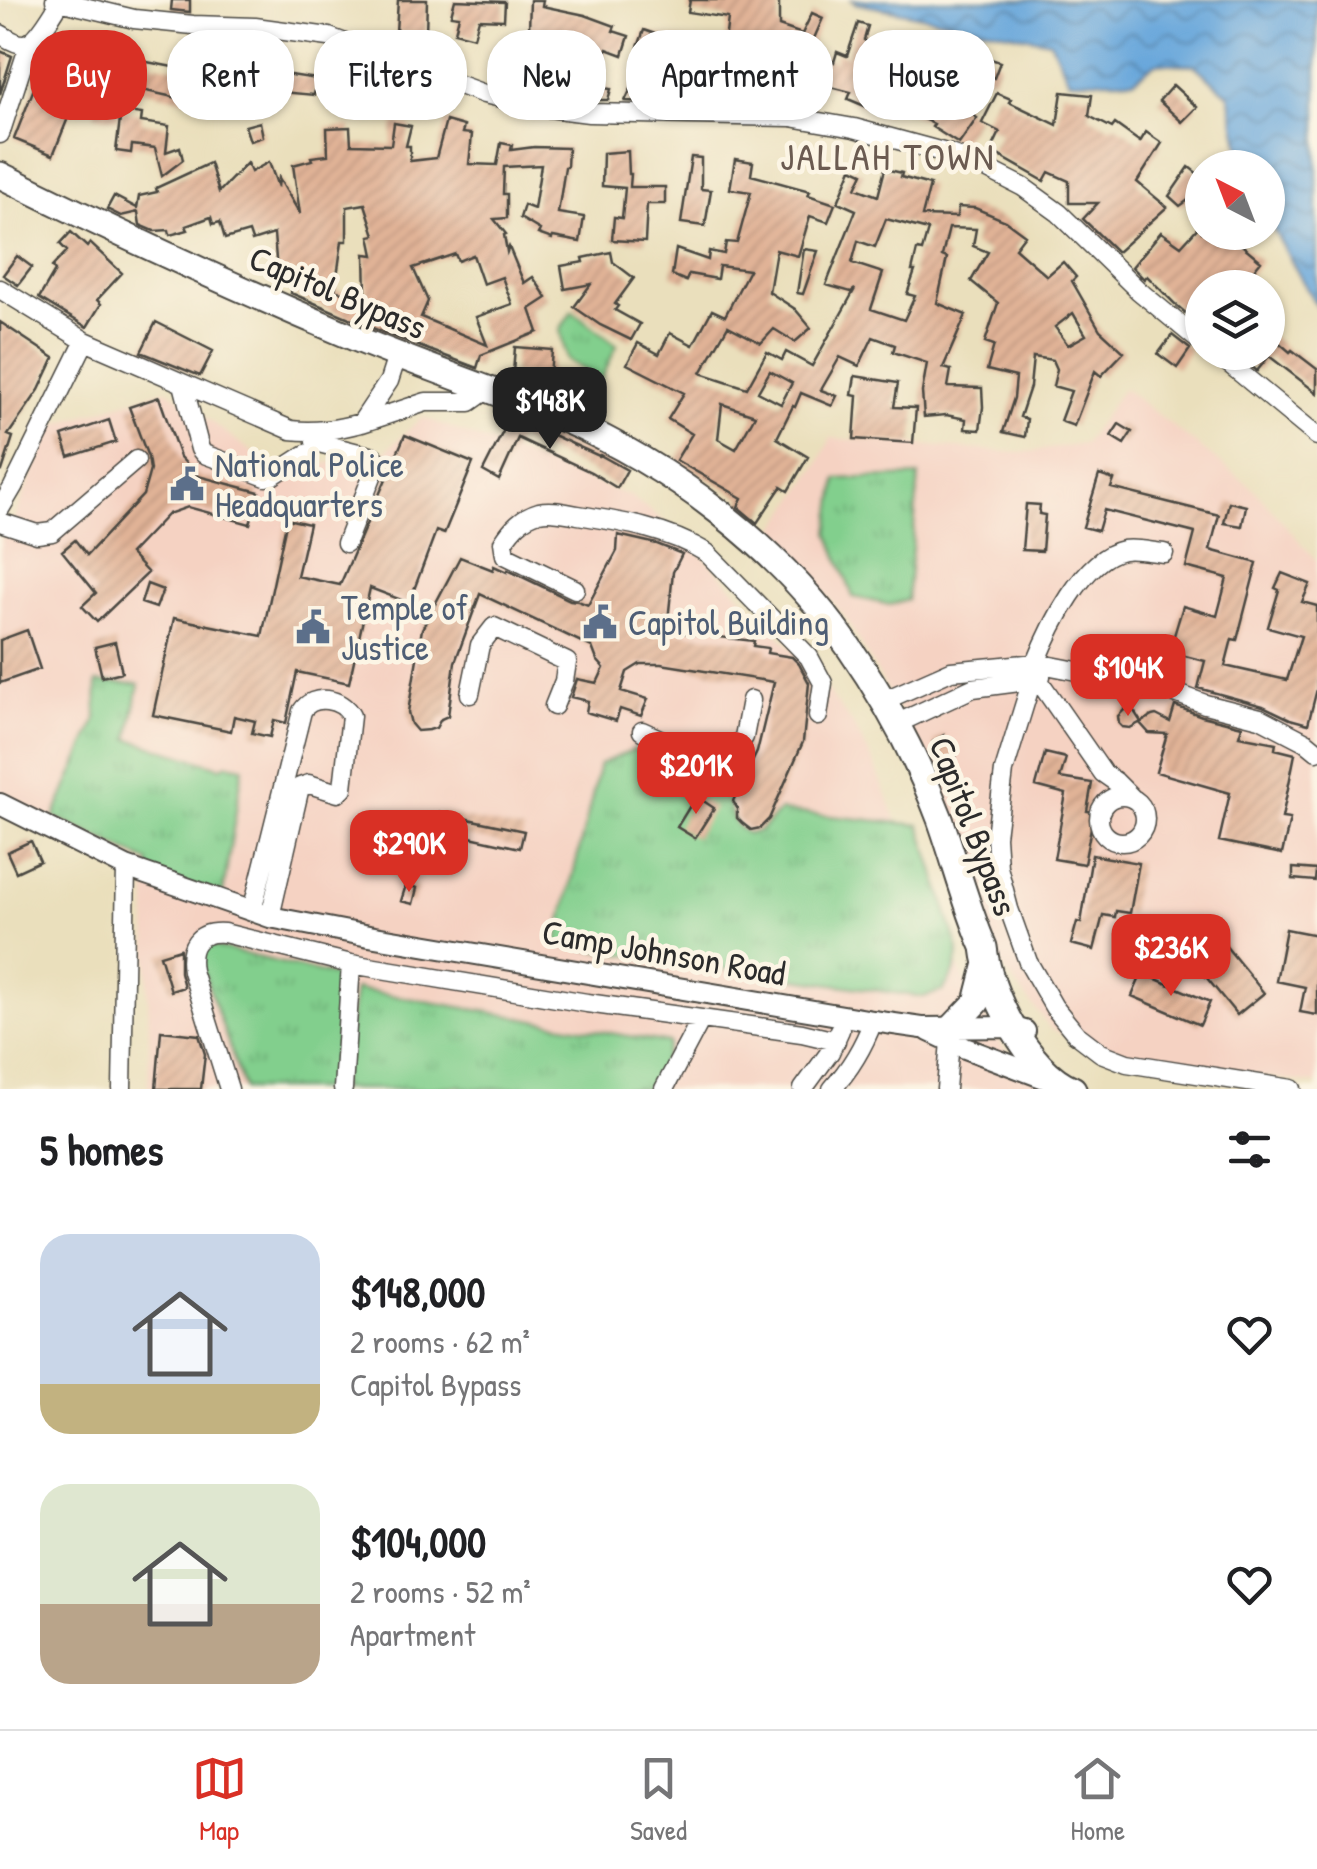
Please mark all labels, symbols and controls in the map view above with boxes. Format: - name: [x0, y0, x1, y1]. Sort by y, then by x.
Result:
- chip: Buy: [30, 30, 147, 120]
- chip: Rent: [167, 30, 294, 120]
- chip: Filters: [314, 30, 467, 120]
- chip: New: [487, 30, 606, 120]
- chip: Apartment: [626, 30, 833, 120]
- chip: House: [853, 30, 995, 120]
- district label: JALLAH TOWN: [780, 130, 996, 182]
- north arrow: [1185, 150, 1285, 250]
- map controls: [1185, 150, 1285, 370]
- street label: Capitol Bypass: [243, 234, 433, 350]
- button: layers: [1185, 270, 1285, 370]
- pin: $148K: [480, 367, 620, 452]
- text: $148K: [515, 378, 585, 421]
- place label: National Police Headquarters: [215, 441, 404, 528]
- public building icon: National Police Headquarters: [168, 465, 206, 503]
- place label: Temple of Justice: [341, 584, 468, 671]
- place label: Capitol Building: [628, 599, 829, 646]
- public building icon: Capitol Building: [581, 603, 619, 641]
- public building icon: Temple of Justice: [294, 608, 332, 646]
- pin: $104K: [1058, 634, 1198, 719]
- text: $104K: [1093, 645, 1163, 688]
- street label: Capitol Bypass: [918, 730, 1030, 922]
- pin: $201K: [626, 732, 766, 817]
- text: $201K: [659, 743, 733, 786]
- pin: $290K: [339, 810, 479, 895]
- text: $290K: [372, 821, 446, 864]
- street label: Camp Johnson Road: [539, 907, 789, 997]
- pin: $236K: [1101, 914, 1241, 999]
- text: $236K: [1133, 925, 1209, 968]
- text: 5 homes: [40, 1121, 163, 1178]
- icon: filters: [1222, 1122, 1277, 1177]
- text: $148,000: [350, 1263, 485, 1320]
- icon: home: [120, 1274, 240, 1394]
- icon: heart: [1222, 1307, 1277, 1362]
- text: 2 rooms · 62 m²: [350, 1320, 530, 1363]
- text: Capitol Bypass: [350, 1363, 521, 1406]
- text: $104,000: [350, 1513, 486, 1570]
- icon: home: [120, 1524, 240, 1644]
- icon: heart: [1222, 1557, 1277, 1612]
- text: 2 rooms · 52 m²: [350, 1570, 531, 1613]
- text: Apartment: [350, 1613, 475, 1656]
- tab: Map: [192, 1751, 247, 1849]
- tab: Saved: [630, 1751, 687, 1849]
- tab: Home: [1070, 1751, 1125, 1849]

